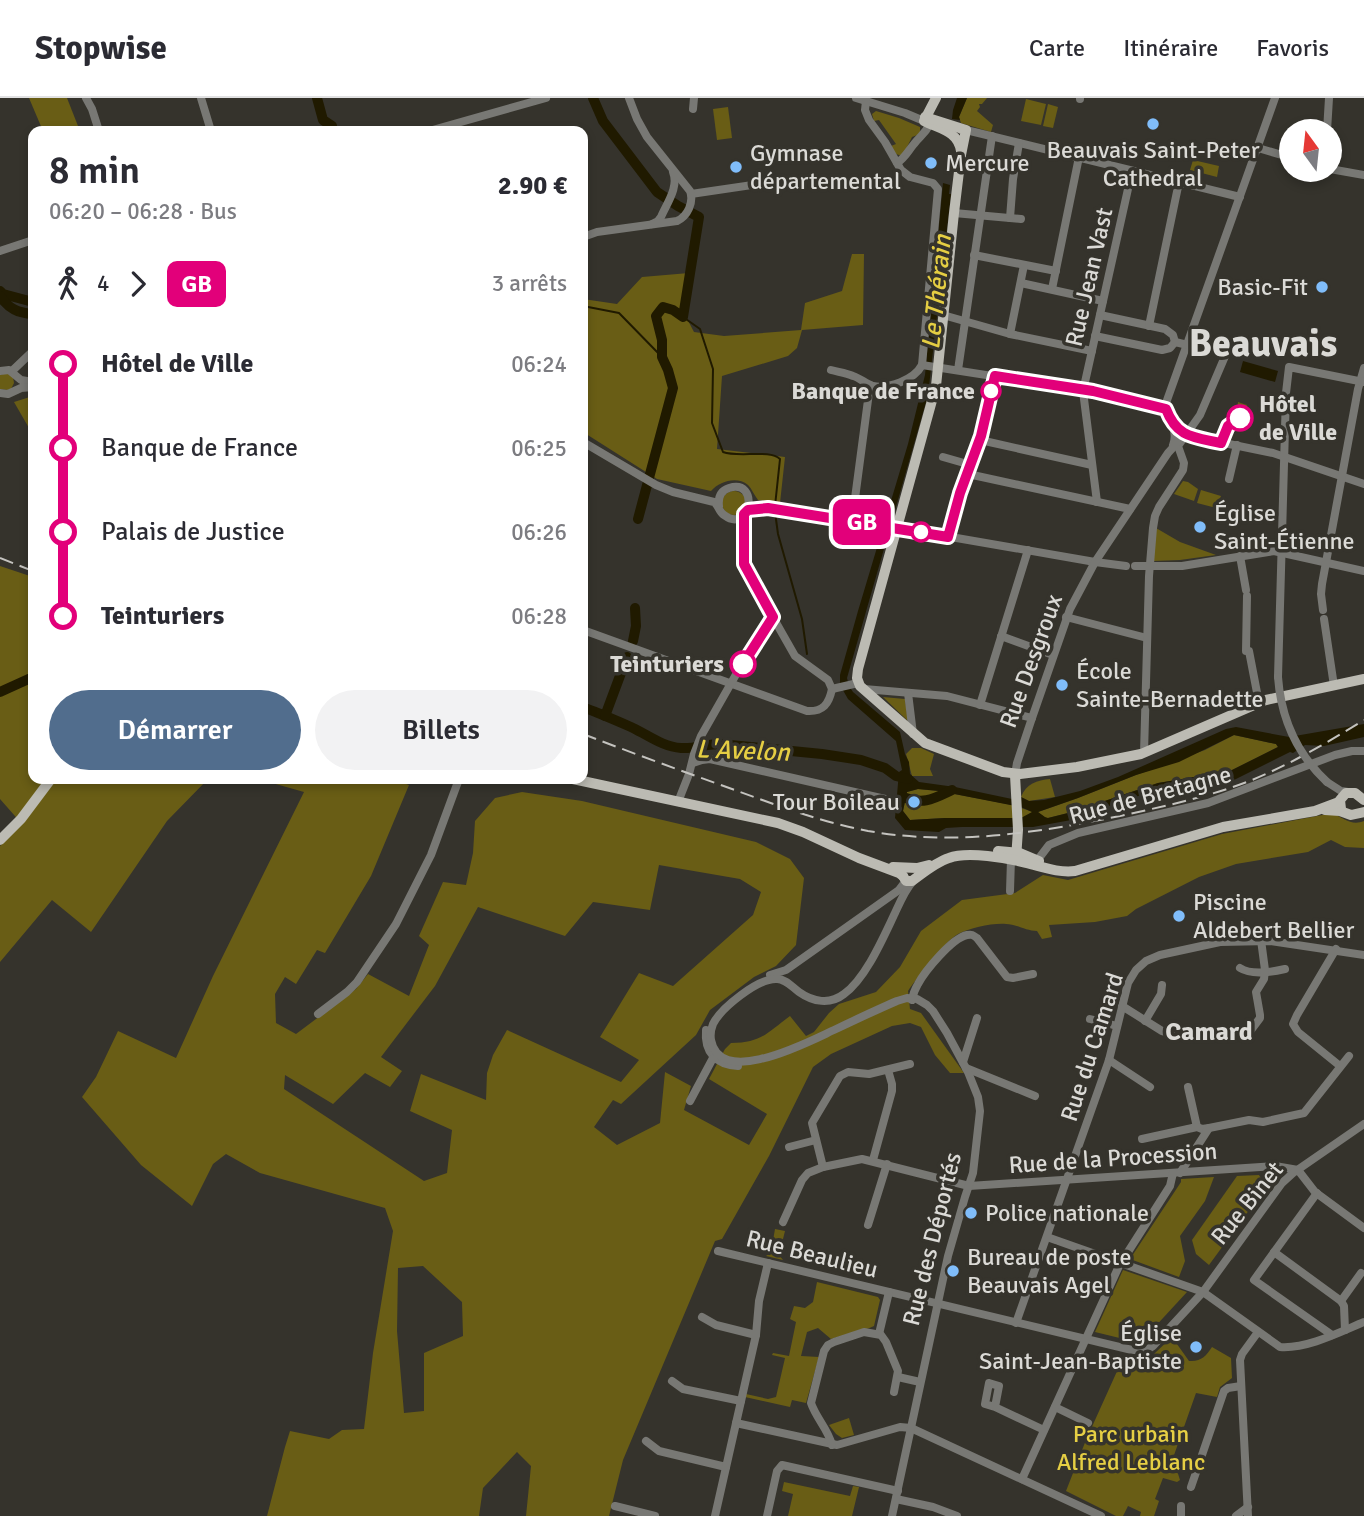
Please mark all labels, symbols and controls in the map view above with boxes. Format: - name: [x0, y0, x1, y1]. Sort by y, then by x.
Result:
- text: Stopwise: [35, 28, 167, 69]
- text: Carte: [1029, 33, 1085, 63]
- text: Itinéraire: [1123, 33, 1218, 63]
- text: Favoris: [1256, 33, 1329, 63]
- marker: Beauvais Saint-Peter Cathedral: [1145, 116, 1161, 132]
- north arrow: [1279, 119, 1342, 182]
- map controls: [1279, 119, 1342, 182]
- place label: Beauvais Saint-Peter Cathedral: [1046, 135, 1260, 193]
- place label: Gymnase départemental: [750, 138, 901, 196]
- text: 8 min: [49, 147, 140, 194]
- place label: Mercure: [945, 148, 1030, 178]
- marker: Mercure: [923, 155, 939, 171]
- marker: Gymnase départemental: [728, 159, 744, 175]
- text: 2.90 €: [498, 170, 567, 202]
- text: 06:20 – 06:28 · Bus: [49, 197, 237, 226]
- street label: Rue Jean Vast: [1058, 205, 1120, 349]
- water label: Le Thérain: [915, 232, 959, 351]
- icon: walk: [49, 265, 87, 303]
- icon: forward: [119, 265, 157, 303]
- text: 4: [97, 269, 109, 298]
- text: GB: [181, 269, 212, 299]
- text: 3 arrêts: [492, 269, 567, 298]
- place label: Basic-Fit: [1217, 272, 1308, 302]
- marker: Basic-Fit: [1314, 279, 1330, 295]
- district label: Beauvais: [1189, 320, 1337, 367]
- text: Hôtel de Ville: [101, 348, 254, 380]
- text: 06:24: [511, 350, 567, 379]
- place label: Banque de France: [791, 376, 975, 406]
- marker: Banque de France: [981, 381, 1001, 401]
- place label: Hôtel de Ville: [1259, 389, 1337, 447]
- marker: Hôtel de Ville: [1227, 405, 1253, 431]
- text: Banque de France: [101, 432, 298, 464]
- text: 06:25: [511, 434, 567, 463]
- place label: Église Saint-Étienne: [1214, 498, 1355, 556]
- line badge: GB: [830, 499, 894, 545]
- text: GB: [847, 507, 877, 537]
- text: Palais de Justice: [101, 516, 285, 548]
- text: 06:26: [511, 518, 567, 547]
- marker: Église Saint-Étienne: [1192, 519, 1208, 535]
- unlabelled marker: [911, 522, 931, 542]
- street label: Rue Desgroux: [993, 590, 1069, 732]
- text: Teinturiers: [101, 600, 224, 632]
- text: 06:28: [511, 602, 567, 631]
- place label: Teinturiers: [610, 649, 724, 679]
- marker: Teinturiers: [730, 651, 756, 677]
- place label: École Sainte-Bernadette: [1076, 656, 1264, 714]
- marker: École Sainte-Bernadette: [1054, 677, 1070, 693]
- button: Démarrer: [49, 690, 301, 770]
- button: Billets: [315, 690, 567, 770]
- water label: L'Avelon: [696, 733, 791, 769]
- street label: Rue de Bretagne: [1065, 759, 1235, 831]
- place label: Tour Boileau: [773, 787, 900, 817]
- marker: Tour Boileau: [906, 794, 922, 810]
- place label: Piscine Aldebert Bellier: [1193, 887, 1355, 945]
- marker: Piscine Aldebert Bellier: [1171, 908, 1187, 924]
- street label: Rue du Camard: [1054, 969, 1130, 1125]
- district label: Camard: [1165, 1016, 1253, 1048]
- street label: Rue de la Procession: [1008, 1136, 1218, 1180]
- street label: Rue des Déportés: [896, 1149, 968, 1329]
- street label: Rue Binet: [1204, 1155, 1290, 1251]
- place label: Police nationale: [985, 1198, 1149, 1228]
- marker: Police nationale: [963, 1205, 979, 1221]
- street label: Rue Beaulieu: [743, 1223, 881, 1285]
- place label: Bureau de poste Beauvais Agel: [967, 1242, 1132, 1300]
- marker: Bureau de poste Beauvais Agel: [945, 1263, 961, 1279]
- place label: Église Saint-Jean-Baptiste: [979, 1318, 1182, 1376]
- marker: Église Saint-Jean-Baptiste: [1188, 1339, 1204, 1355]
- park label: Parc urbain Alfred Leblanc: [1057, 1419, 1205, 1477]

